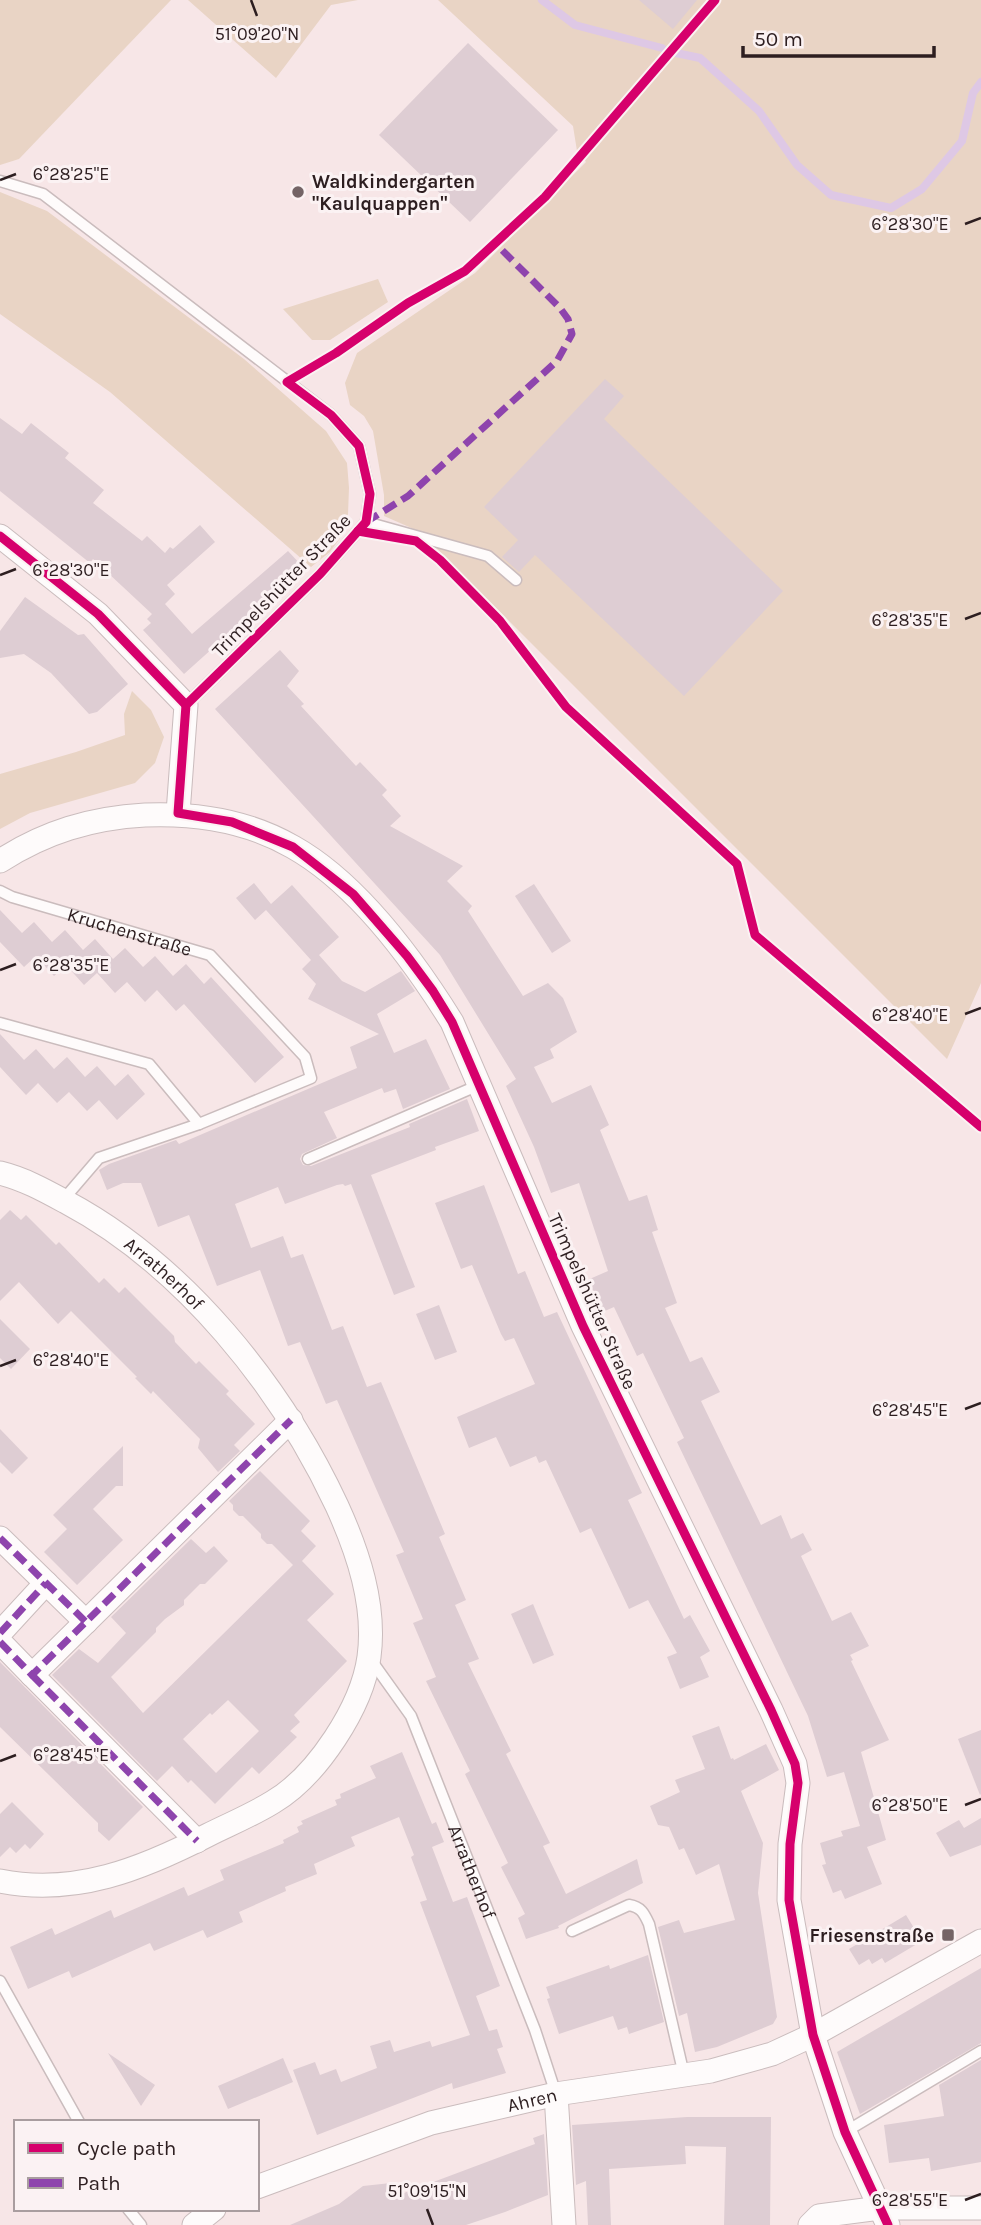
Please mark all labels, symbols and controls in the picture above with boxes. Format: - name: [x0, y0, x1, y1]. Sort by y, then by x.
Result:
- scale bar: [743, 14, 934, 58]
- text: 51°09'20"N: [215, 23, 299, 45]
- text: 50 m: [754, 27, 803, 51]
- text: 6°28'25"E: [33, 163, 109, 185]
- place label: Waldkindergarten "Kaulquappen": [312, 171, 475, 215]
- marker: Waldkindergarten "Kaulquappen": [290, 184, 306, 200]
- text: 6°28'30"E: [871, 213, 949, 235]
- street label: Trimpelshütter Straße: [208, 510, 356, 662]
- text: 6°28'30"E: [32, 559, 110, 581]
- text: 6°28'35"E: [872, 609, 948, 631]
- street label: Kruchenstraße: [65, 904, 194, 961]
- text: 6°28'35"E: [33, 954, 109, 976]
- text: 6°28'40"E: [872, 1004, 948, 1026]
- street label: Trimpelshütter Straße: [543, 1210, 641, 1393]
- street label: Arratherhof: [120, 1233, 208, 1315]
- text: 6°28'40"E: [33, 1349, 109, 1371]
- text: 6°28'45"E: [872, 1399, 948, 1421]
- text: 6°28'45"E: [33, 1744, 109, 1766]
- text: 6°28'50"E: [872, 1794, 948, 1816]
- street label: Arratherhof: [443, 1822, 500, 1922]
- place label: Friesenstraße: [809, 1925, 934, 1947]
- marker: Friesenstraße: [940, 1927, 956, 1943]
- street label: Ahren: [505, 2084, 559, 2117]
- legend: [14, 2120, 259, 2211]
- text: Cycle path: [77, 2136, 177, 2160]
- text: Path: [77, 2171, 121, 2195]
- text: 51°09'15"N: [387, 2180, 467, 2202]
- text: 6°28'55"E: [872, 2189, 948, 2211]

